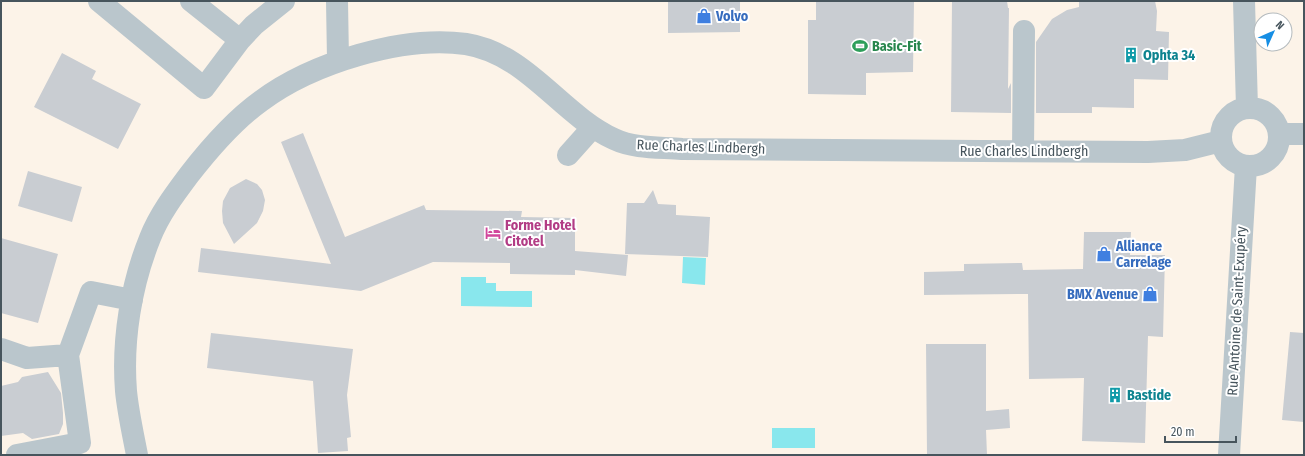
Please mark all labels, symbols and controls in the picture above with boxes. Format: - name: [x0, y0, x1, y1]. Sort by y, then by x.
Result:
- shop icon: Volvo: [695, 7, 713, 25]
- place label: Volvo: [715, 8, 749, 25]
- north arrow: [1253, 12, 1293, 52]
- text: N: [1273, 18, 1287, 32]
- sports icon: Basic-Fit: [851, 37, 869, 55]
- place label: Basic-Fit: [872, 38, 923, 55]
- building icon: Ophta 34: [1122, 46, 1140, 64]
- place label: Ophta 34: [1143, 47, 1195, 64]
- street label: Rue Charles Lindbergh: [636, 136, 766, 158]
- street label: Rue Charles Lindbergh: [960, 143, 1088, 160]
- place label: Forme Hotel Citotel: [505, 217, 576, 250]
- hotel icon: Forme Hotel Citotel: [484, 224, 502, 242]
- street label: Rue Antoine de Saint-Exupéry: [1224, 225, 1250, 396]
- place label: Alliance Carrelage: [1115, 238, 1171, 271]
- shop icon: Alliance Carrelage: [1095, 245, 1113, 263]
- shop icon: BMX Avenue: [1141, 285, 1159, 303]
- place label: BMX Avenue: [1067, 286, 1138, 303]
- building icon: Bastide: [1106, 386, 1124, 404]
- place label: Bastide: [1127, 387, 1171, 404]
- scale bar: [1165, 418, 1236, 444]
- text: 20 m: [1171, 425, 1195, 439]

